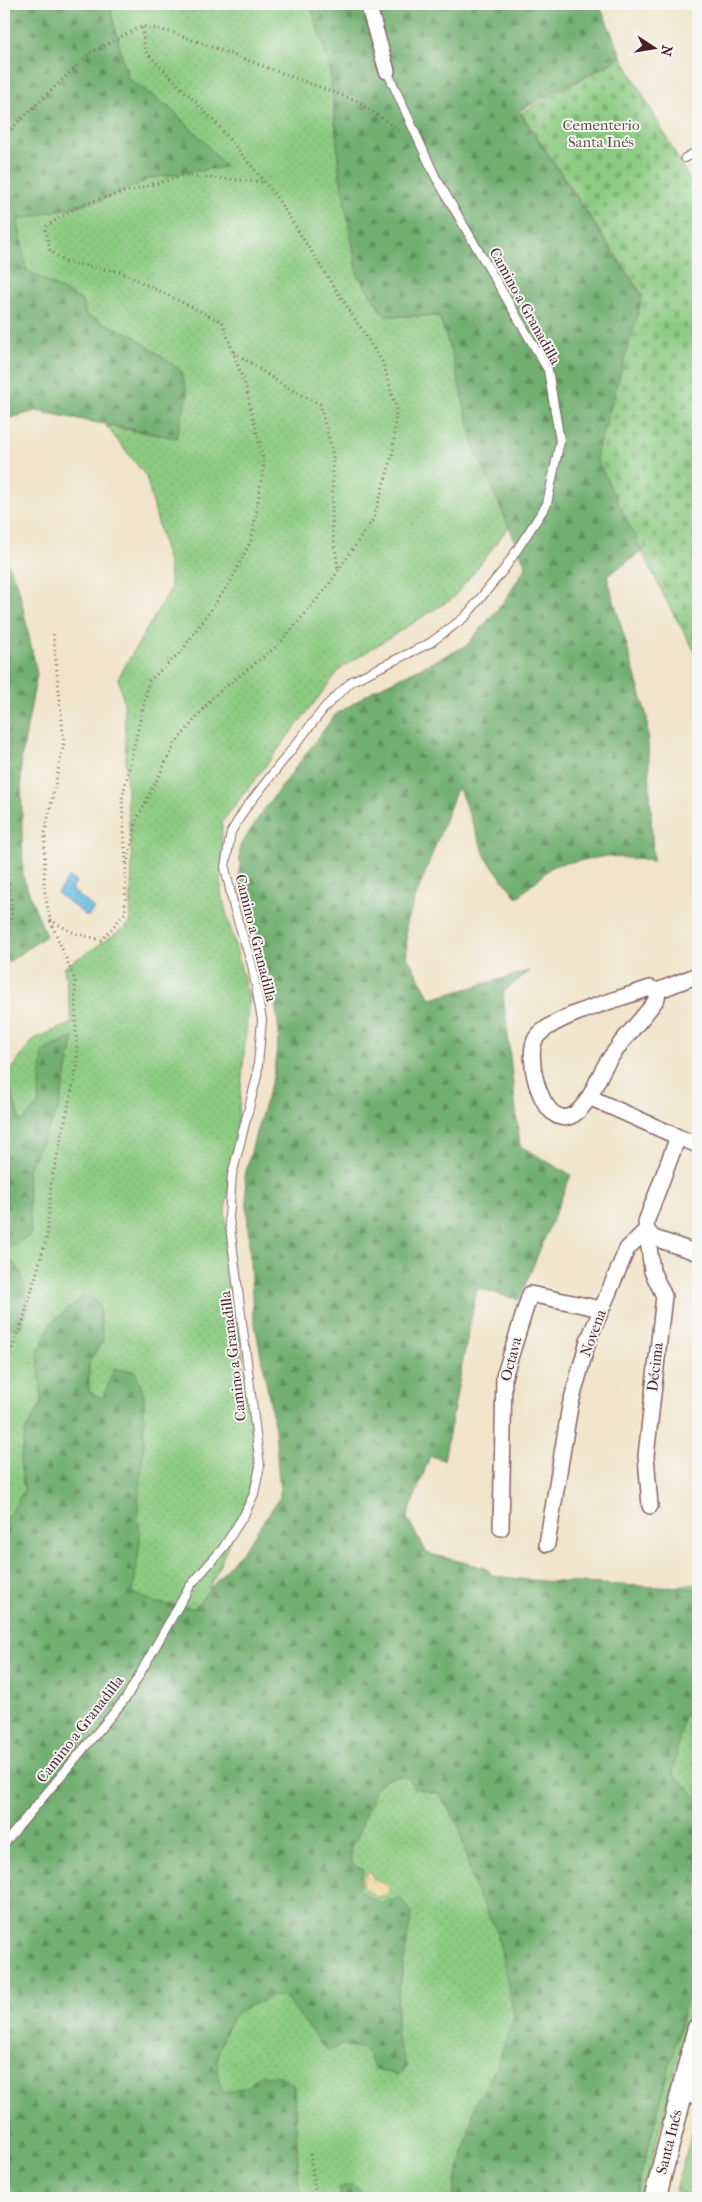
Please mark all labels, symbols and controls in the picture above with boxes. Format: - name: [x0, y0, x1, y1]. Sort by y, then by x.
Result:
- north arrow: [630, 22, 680, 72]
- text: N: [657, 44, 676, 58]
- park label: Cementerio Santa Inés: [562, 116, 640, 151]
- street label: Camino a Granadilla: [485, 244, 565, 369]
- street label: Camino a Granadilla: [231, 872, 281, 1005]
- street label: Camino a Granadilla: [216, 1289, 250, 1422]
- street label: Novena: [576, 1306, 610, 1359]
- street label: Octava: [497, 1334, 526, 1383]
- street label: Décima: [643, 1340, 667, 1393]
- street label: Camino a Granadilla: [33, 1671, 128, 1786]
- street label: Santa Inés: [652, 2107, 686, 2176]

